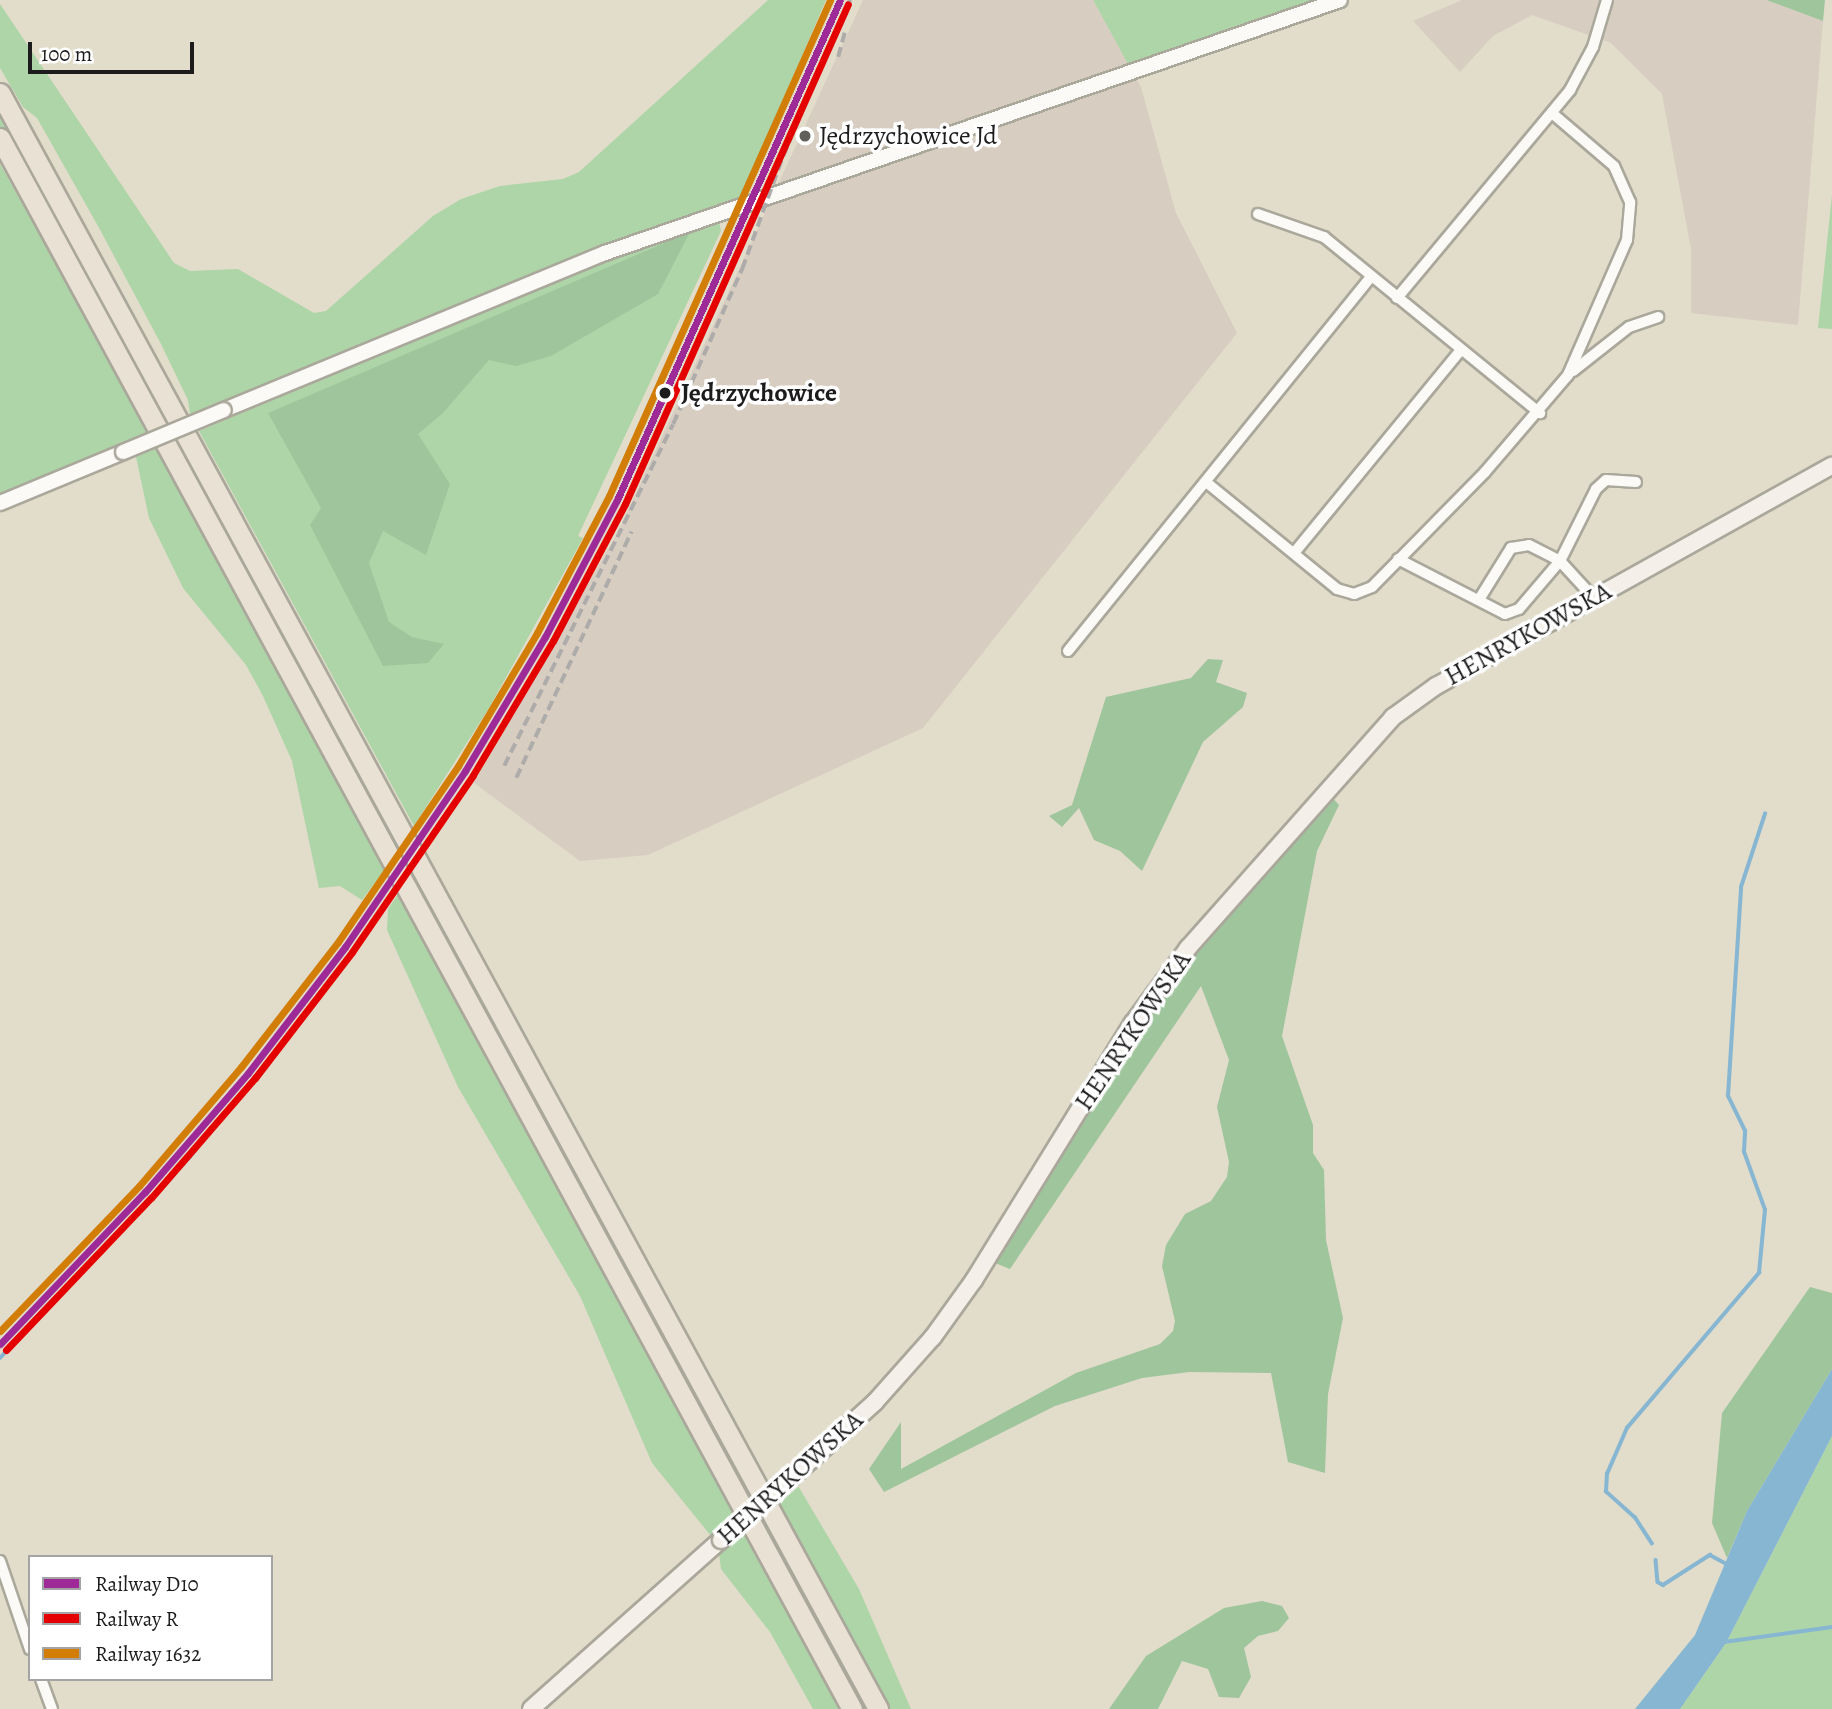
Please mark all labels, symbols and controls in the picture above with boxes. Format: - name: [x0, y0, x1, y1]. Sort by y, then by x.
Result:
- scale bar: [32, 28, 198, 72]
- text: 100 m: [41, 40, 92, 68]
- place label: Jędrzychowice Jd: [819, 120, 997, 152]
- marker: Jędrzychowice Jd: [797, 128, 813, 144]
- place label: Jędrzychowice: [681, 377, 837, 409]
- marker: Jędrzychowice: [655, 383, 675, 403]
- street label: HENRYKOWSKA: [1439, 575, 1617, 693]
- street label: HENRYKOWSKA: [1068, 945, 1198, 1117]
- street label: HENRYKOWSKA: [711, 1404, 869, 1552]
- legend: [28, 1555, 273, 1681]
- text: Railway D10: [95, 1570, 199, 1598]
- text: Railway R: [95, 1605, 178, 1633]
- text: Railway 1632: [95, 1640, 201, 1668]

